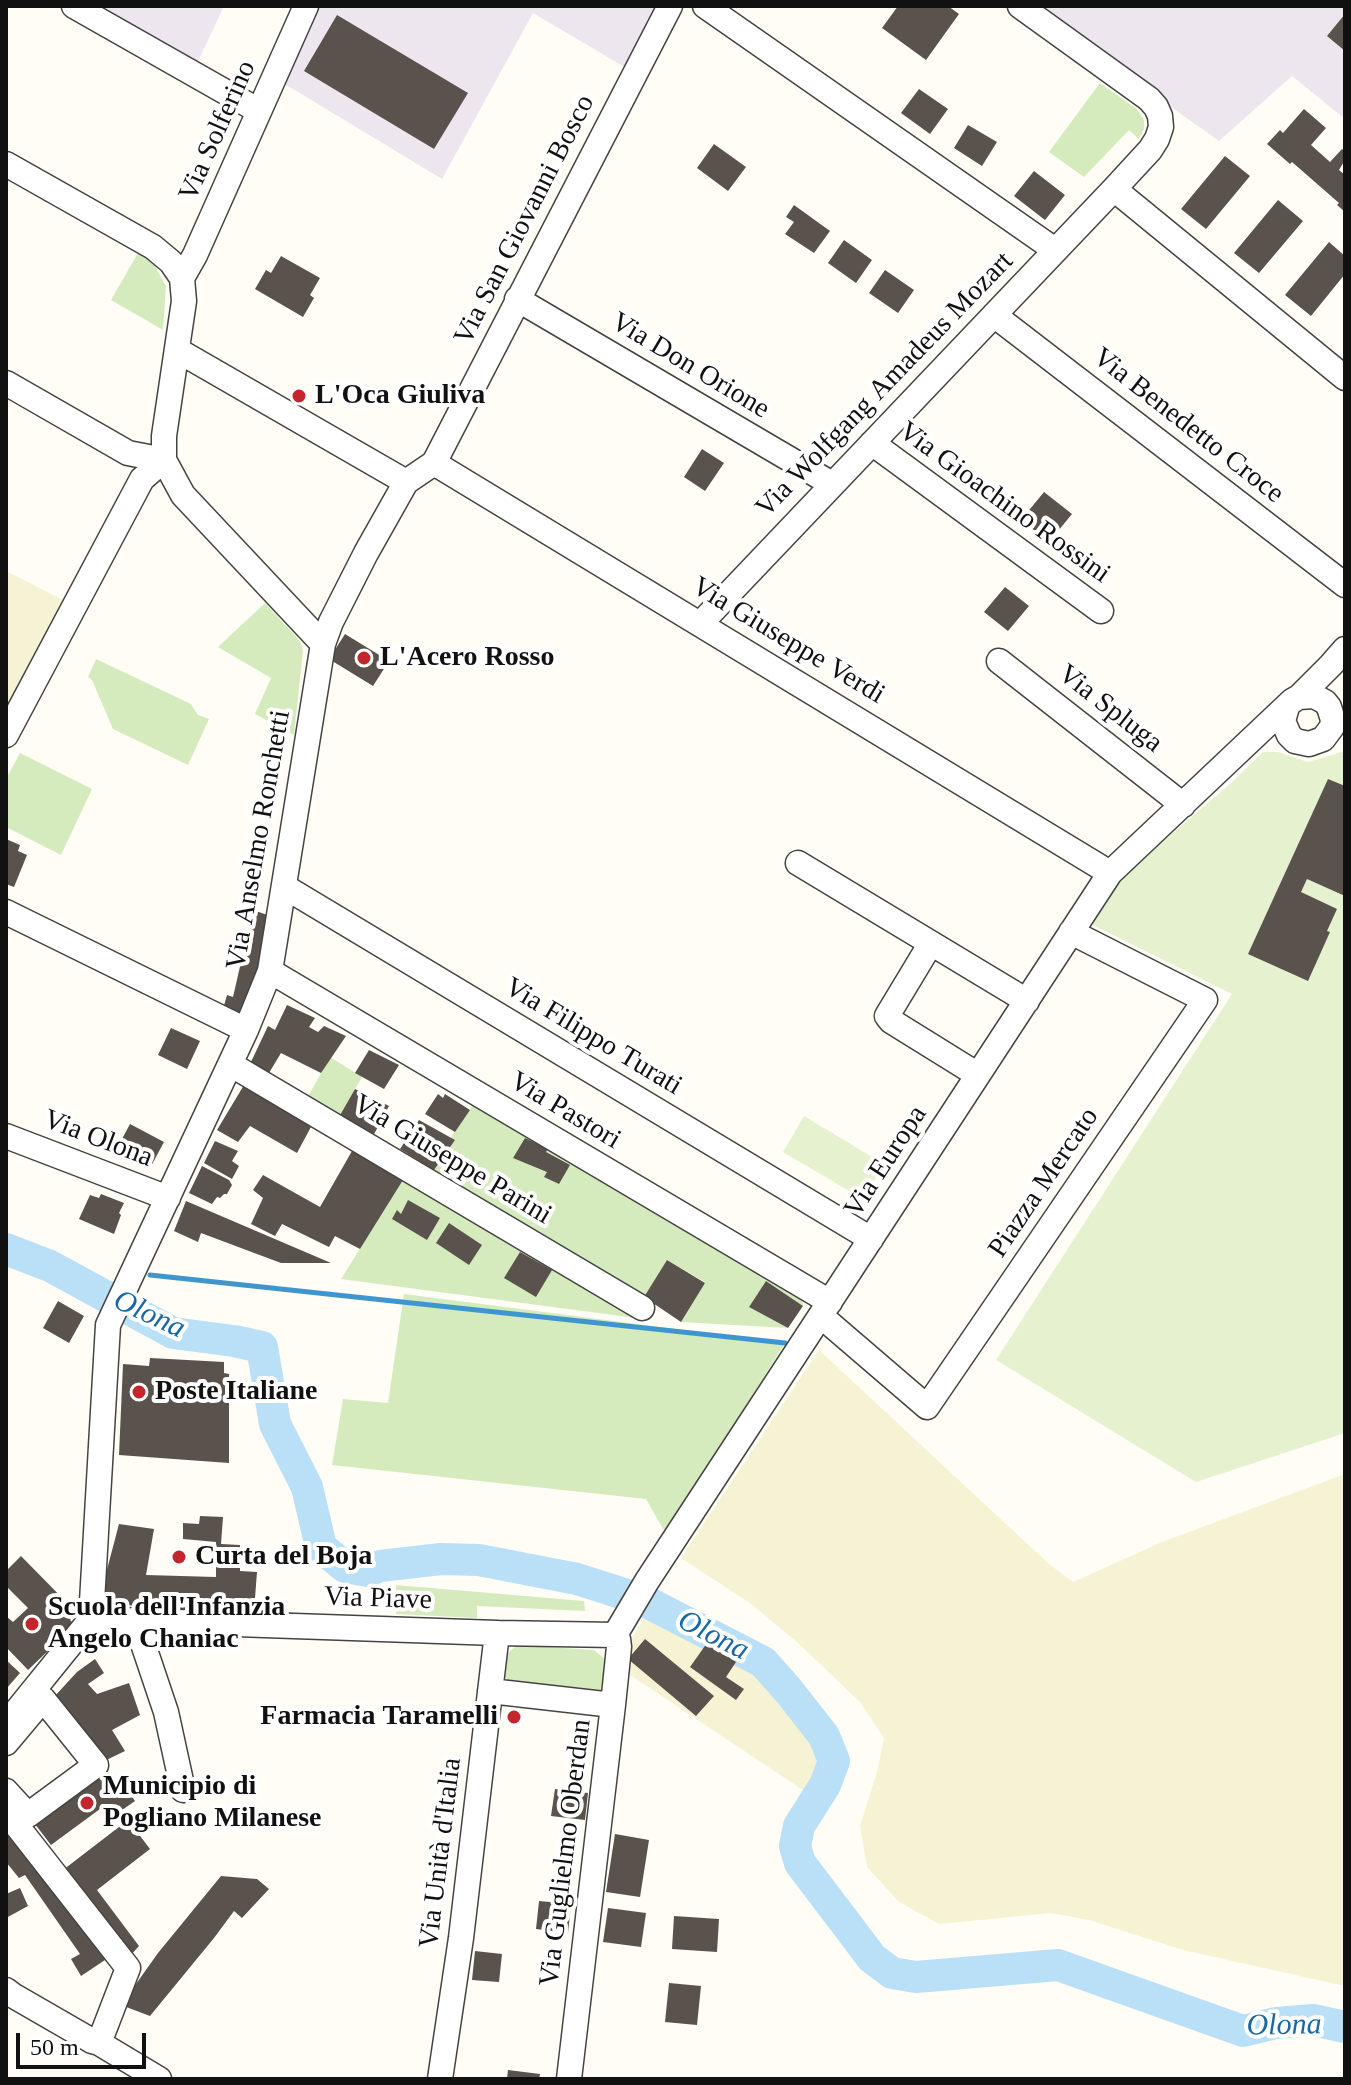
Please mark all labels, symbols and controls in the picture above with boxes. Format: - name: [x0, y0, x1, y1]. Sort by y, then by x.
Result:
- street label: Via Solferino: [172, 56, 264, 206]
- street label: Via San Giovanni Bosco: [447, 89, 603, 351]
- street label: Via Wolfgang Amadeus Mozart: [749, 245, 1021, 525]
- street label: Via Don Orione: [605, 306, 775, 426]
- street label: Via Benedetto Croce: [1086, 341, 1290, 511]
- place label: L'Oca Giuliva: [315, 379, 485, 413]
- marker: L'Oca Giuliva: [290, 387, 308, 405]
- street label: Via Gioachino Rossini: [892, 415, 1116, 591]
- street label: Via Giuseppe Verdi: [685, 570, 891, 712]
- place label: L'Acero Rosso: [380, 641, 554, 675]
- marker: L'Acero Rosso: [355, 649, 373, 667]
- street label: Via Spluga: [1051, 658, 1169, 760]
- street label: Via Anselmo Ronchetti: [220, 708, 298, 972]
- street label: Via Filippo Turati: [498, 971, 688, 1103]
- street label: Via Pastori: [503, 1065, 627, 1157]
- street label: Via Giuseppe Parini: [347, 1088, 557, 1232]
- street label: Via Europa: [837, 1100, 935, 1224]
- street label: Piazza Mercato: [982, 1102, 1106, 1264]
- street label: Via Olona: [39, 1103, 157, 1175]
- water label: Olona: [107, 1283, 191, 1347]
- place label: Poste Italiane: [155, 1375, 318, 1409]
- marker: Poste Italiane: [130, 1383, 148, 1401]
- place label: Curta del Boja: [195, 1540, 372, 1574]
- marker: Curta del Boja: [170, 1548, 188, 1566]
- street label: Via Piave: [323, 1580, 433, 1618]
- place label: Scuola dell'Infanzia Angelo Chaniac: [48, 1591, 285, 1657]
- water label: Olona: [671, 1603, 755, 1669]
- marker: Scuola dell'Infanzia Angelo Chaniac: [23, 1615, 41, 1633]
- place label: Farmacia Taramelli: [260, 1700, 498, 1734]
- marker: Farmacia Taramelli: [505, 1708, 523, 1726]
- street label: Via Guglielmo Oberdan: [533, 1717, 599, 1989]
- street label: Via Unità d'Italia: [413, 1756, 469, 1950]
- place label: Municipio di Pogliano Milanese: [103, 1770, 322, 1836]
- marker: Municipio di Pogliano Milanese: [78, 1794, 96, 1812]
- water label: Olona: [1246, 2007, 1322, 2045]
- scale bar: [20, 2017, 150, 2067]
- text: 50 m: [30, 2034, 79, 2060]

